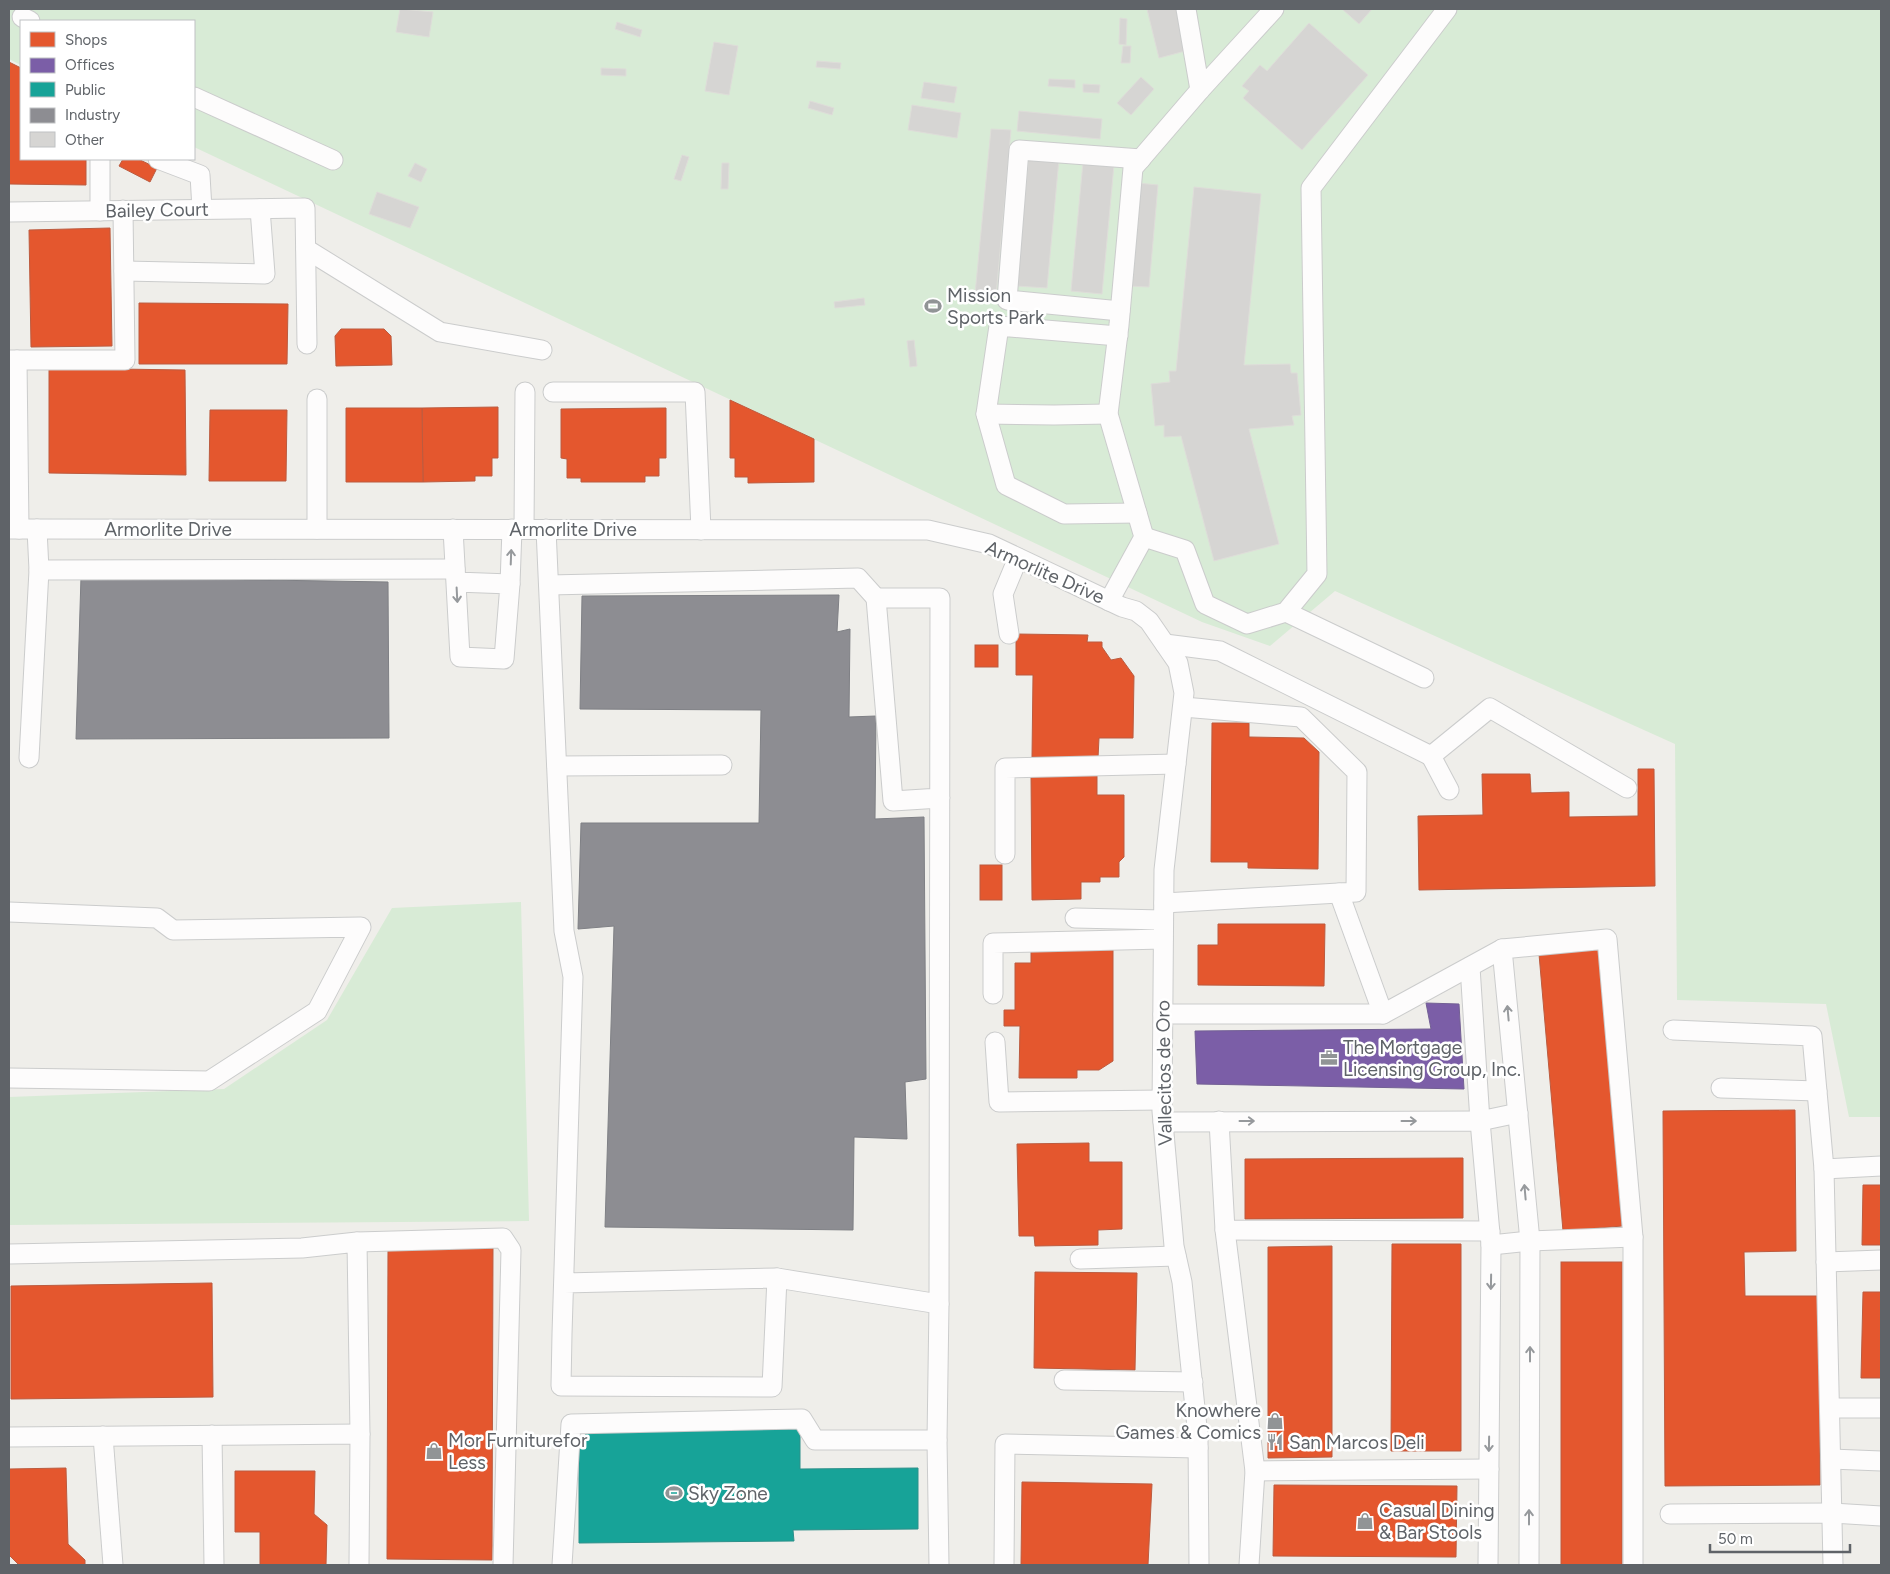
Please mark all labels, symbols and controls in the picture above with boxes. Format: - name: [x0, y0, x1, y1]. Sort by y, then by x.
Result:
- legend: [20, 20, 195, 160]
- text: Shops: [65, 31, 107, 49]
- text: Offices: [65, 56, 115, 74]
- text: Public: [65, 81, 106, 99]
- text: Industry: [65, 106, 120, 124]
- text: Other: [65, 131, 104, 149]
- street label: Bailey Court: [105, 198, 209, 222]
- place label: Mission Sports Park: [947, 284, 1045, 329]
- sports icon: Mission Sports Park: [923, 296, 943, 316]
- street label: Armorlite Drive: [104, 518, 232, 541]
- street label: Armorlite Drive: [509, 518, 637, 541]
- street label: Armorlite Drive: [982, 536, 1108, 608]
- one-way arrow: [506, 549, 515, 565]
- one-way arrow: [452, 587, 461, 603]
- street label: Vallecitos de Oro: [1151, 1000, 1177, 1146]
- one-way arrow: [1504, 1005, 1513, 1021]
- place label: The Mortgage Licensing Group, Inc.: [1343, 1036, 1521, 1081]
- office icon: The Mortgage Licensing Group, Inc.: [1319, 1048, 1339, 1068]
- one-way arrow: [1238, 1116, 1254, 1126]
- one-way arrow: [1400, 1116, 1417, 1126]
- one-way arrow: [1520, 1184, 1530, 1200]
- one-way arrow: [1486, 1274, 1496, 1290]
- one-way arrow: [1525, 1346, 1535, 1362]
- place label: Knowhere Games & Comics: [1115, 1399, 1261, 1444]
- shop icon: Knowhere Games & Comics: [1265, 1411, 1285, 1431]
- place label: Mor Furniturefor Less: [448, 1429, 588, 1474]
- place label: San Marcos Deli: [1289, 1431, 1425, 1454]
- restaurant icon: San Marcos Deli: [1265, 1432, 1285, 1452]
- one-way arrow: [1484, 1436, 1494, 1452]
- shop icon: Mor Furniturefor Less: [424, 1441, 444, 1461]
- place label: Sky Zone: [688, 1482, 768, 1505]
- sports icon: Sky Zone: [664, 1483, 684, 1503]
- place label: Casual Dining & Bar Stools: [1379, 1499, 1495, 1544]
- one-way arrow: [1524, 1509, 1534, 1525]
- shop icon: Casual Dining & Bar Stools: [1355, 1511, 1375, 1531]
- scale bar: [1710, 1522, 1850, 1554]
- text: 50 m: [1718, 1530, 1753, 1548]

